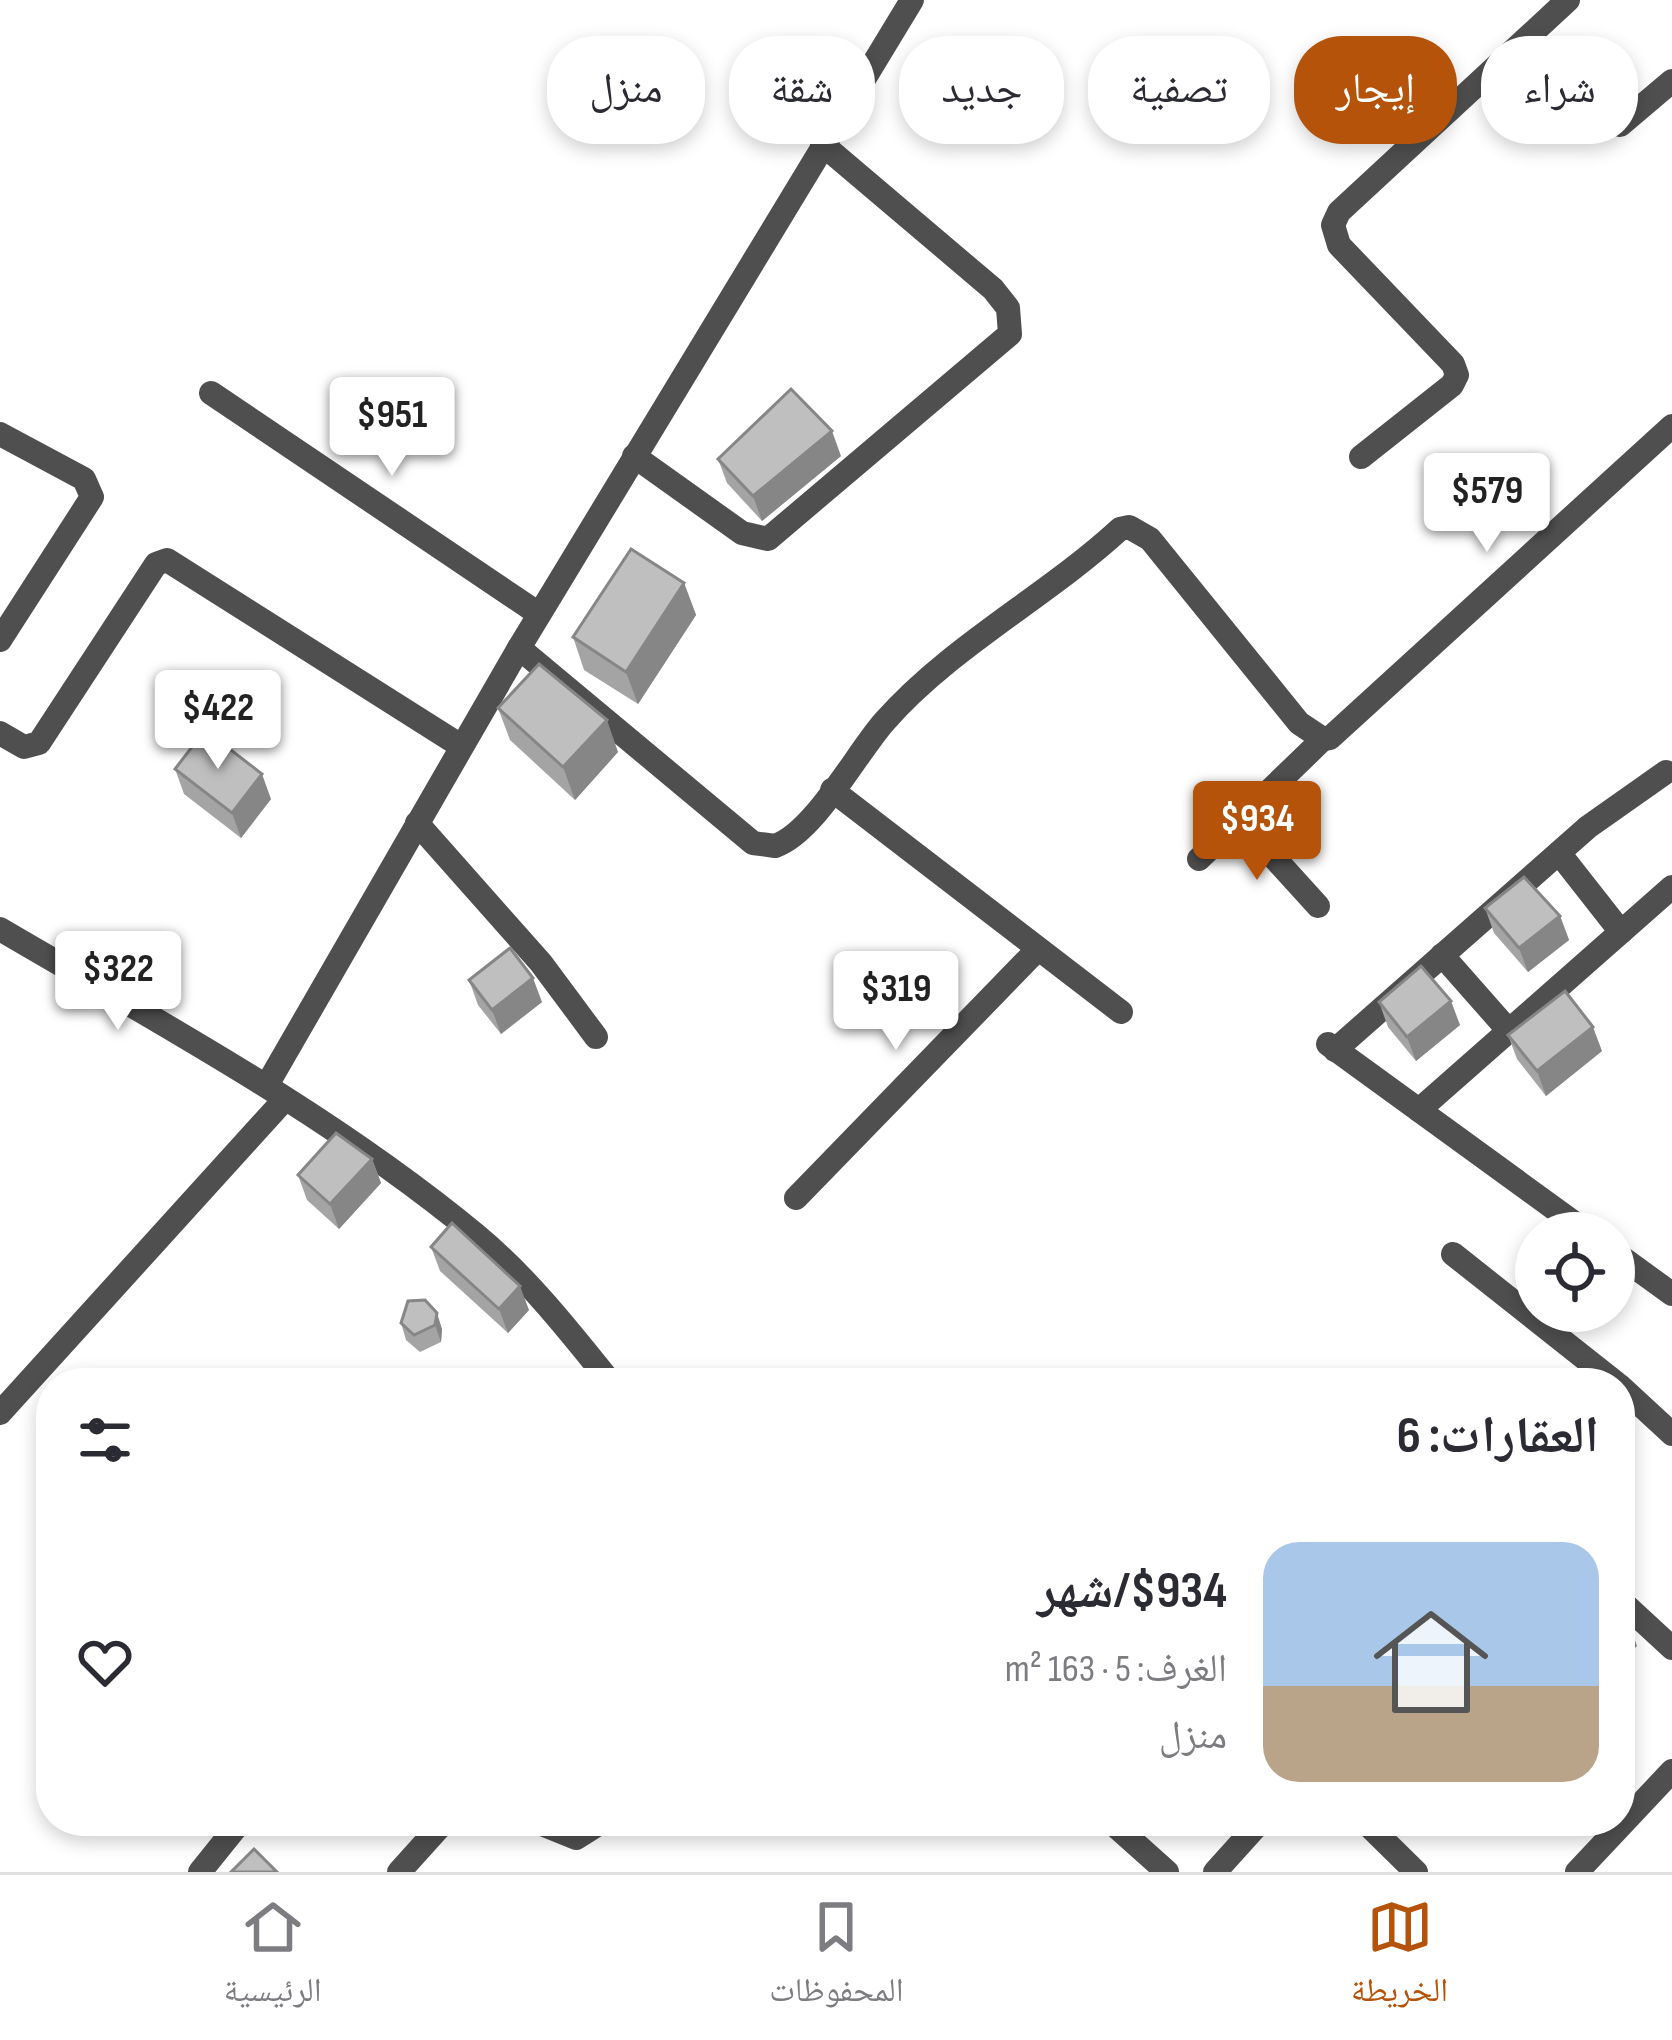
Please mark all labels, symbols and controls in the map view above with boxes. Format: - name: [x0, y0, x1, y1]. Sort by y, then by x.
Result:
- chip: منزل: [547, 36, 705, 144]
- chip: شقة: [729, 36, 875, 144]
- chip: جديد: [899, 36, 1064, 144]
- chip: تصفية: [1088, 36, 1270, 144]
- chip: إيجار: [1294, 36, 1457, 144]
- chip: شراء: [1481, 36, 1638, 144]
- pin: $951: [321, 377, 463, 479]
- text: $951: [357, 392, 427, 439]
- pin: $579: [1416, 453, 1558, 555]
- text: $579: [1451, 468, 1523, 515]
- pin: $422: [147, 670, 289, 772]
- text: $422: [182, 685, 254, 732]
- pin: $934: [1186, 781, 1328, 883]
- text: $934: [1220, 796, 1294, 843]
- pin: $322: [47, 931, 189, 1033]
- text: $322: [82, 946, 154, 993]
- pin: $319: [825, 951, 967, 1053]
- text: $319: [860, 966, 932, 1013]
- map controls: [1515, 1212, 1635, 1332]
- button: locate: [1515, 1212, 1635, 1332]
- text: العقارات: 6: [1397, 1406, 1599, 1467]
- icon: filters: [72, 1407, 138, 1473]
- text: $934/شهر: [1037, 1561, 1227, 1622]
- icon: home: [1359, 1590, 1503, 1734]
- icon: heart: [72, 1629, 138, 1695]
- text: الغرف: 5 · 163 m²: [1005, 1646, 1227, 1693]
- text: منزل: [1159, 1713, 1227, 1760]
- tab: الرئيسية: [224, 1894, 322, 2022]
- tab: المحفوظات: [769, 1894, 903, 2022]
- tab: الخريطة: [1351, 1894, 1448, 2022]

